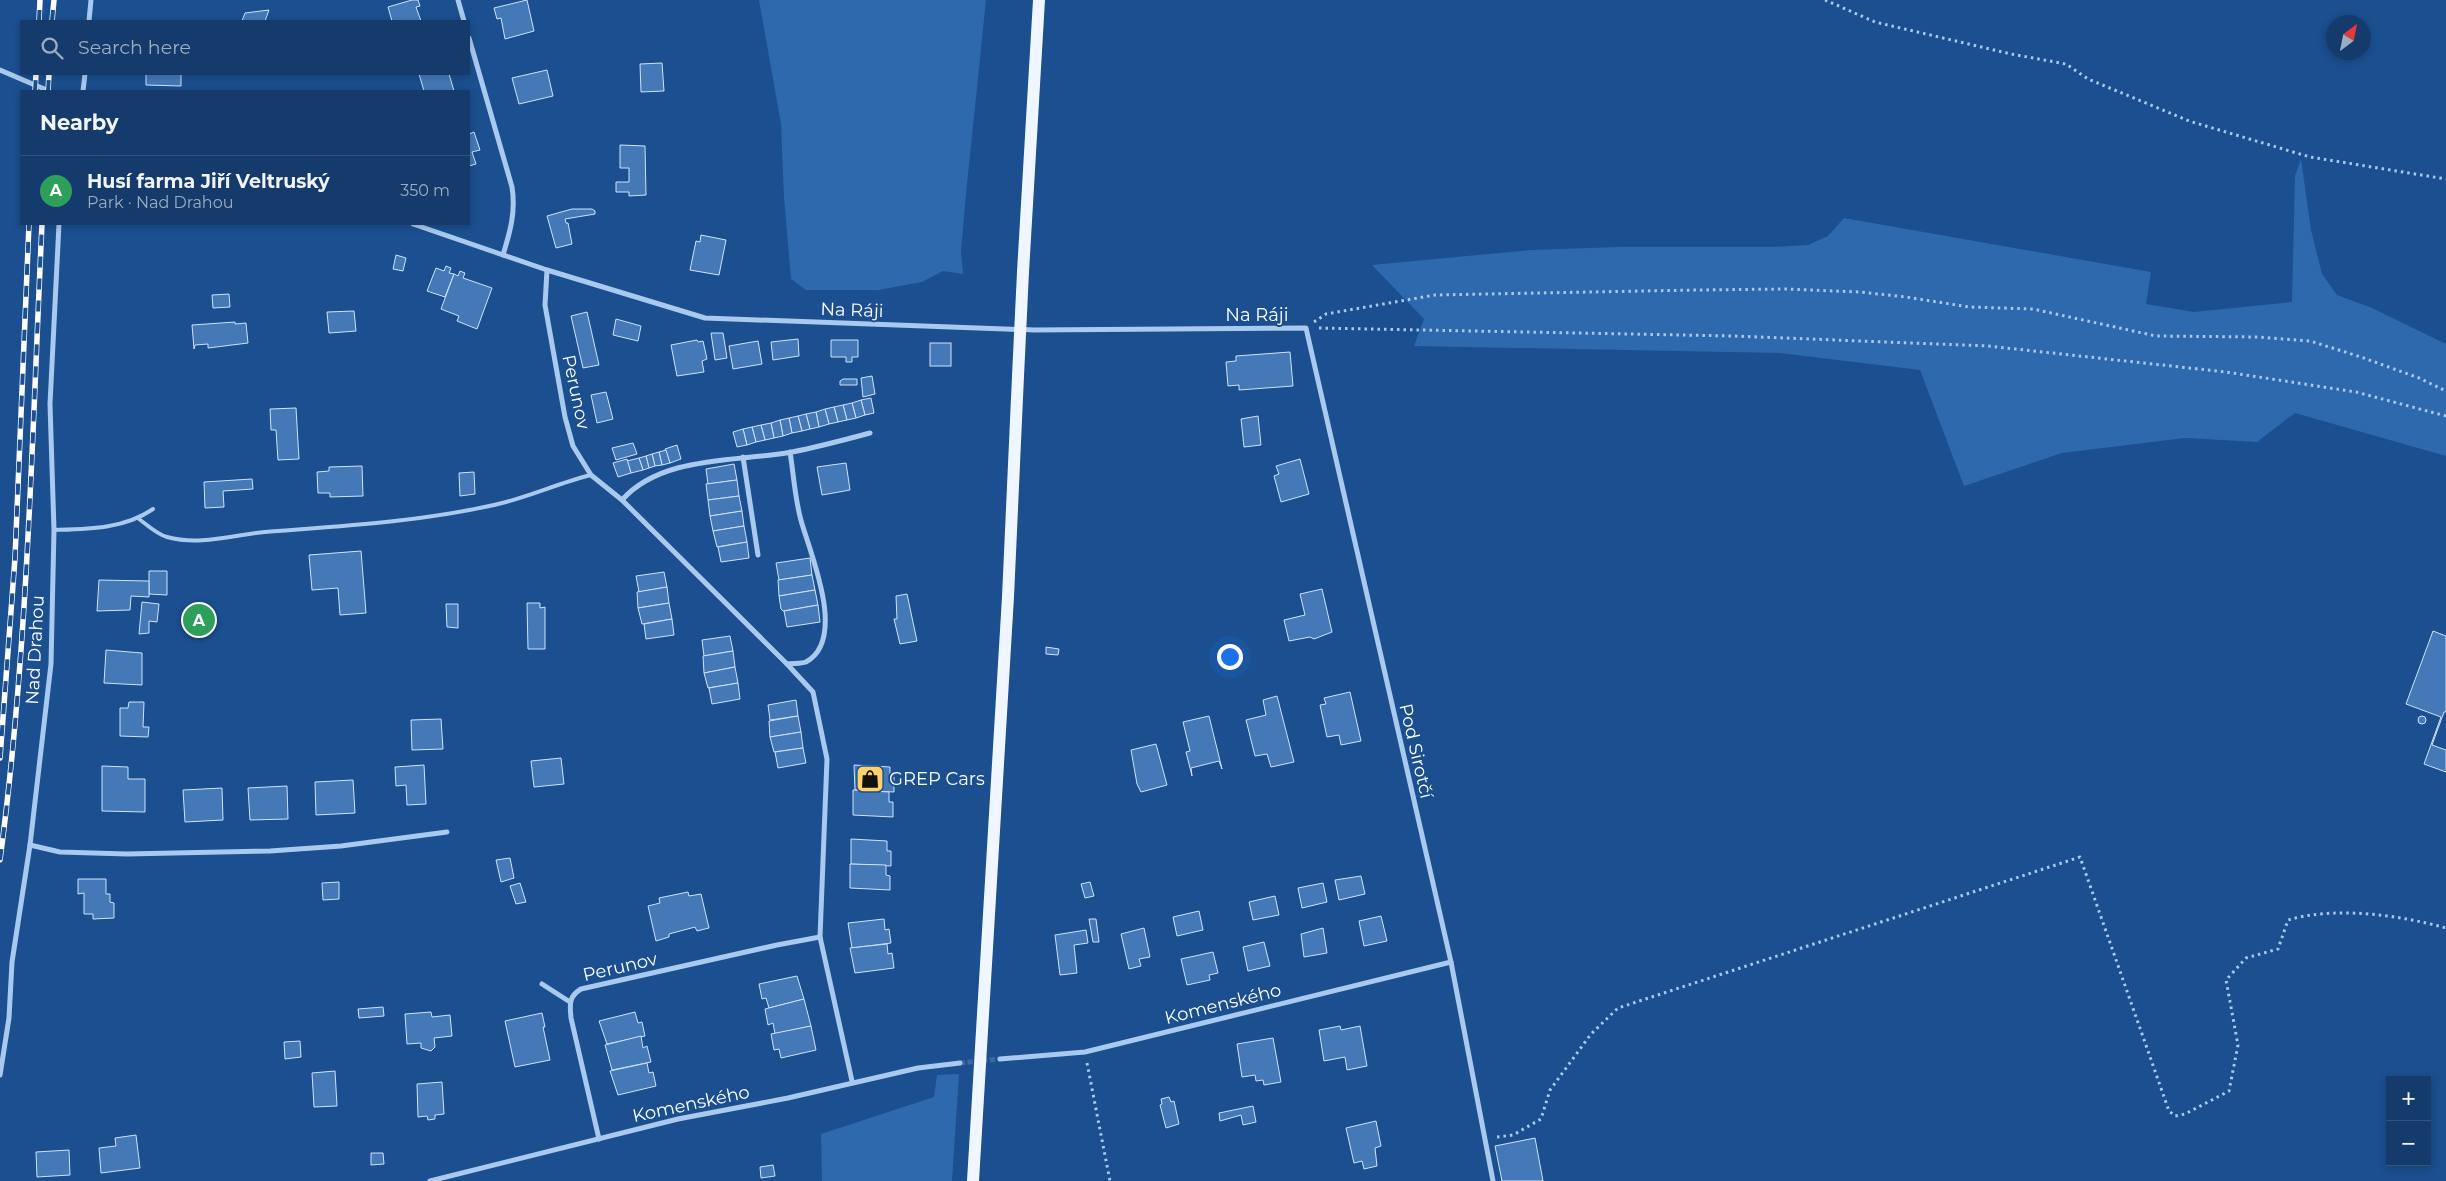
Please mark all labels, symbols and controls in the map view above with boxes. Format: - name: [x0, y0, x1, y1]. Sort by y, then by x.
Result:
- north arrow: [2326, 15, 2371, 60]
- search box: [20, 20, 470, 75]
- icon: search: [38, 34, 66, 62]
- text: Search here: [78, 36, 191, 59]
- text: Nearby: [40, 110, 119, 135]
- text: Husí farma Jiří Veltruský: [87, 170, 330, 193]
- text: A: [50, 181, 62, 200]
- text: 350 m: [400, 181, 450, 200]
- text: Park · Nad Drahou: [87, 193, 233, 212]
- street label: Na Ráji: [820, 298, 884, 322]
- street label: Na Ráji: [1225, 304, 1289, 326]
- street label: Perunov: [557, 353, 595, 432]
- street label: Nad Drahou: [21, 595, 49, 705]
- pin: A: [183, 601, 215, 639]
- your location: [1217, 644, 1243, 670]
- street label: Pod Sirotčí: [1394, 701, 1438, 802]
- shop icon: GREP Cars: [855, 764, 885, 794]
- place label: GREP Cars: [889, 768, 985, 790]
- street label: Perunov: [581, 948, 660, 986]
- street label: Komenského: [1162, 979, 1284, 1029]
- map controls: [2386, 1076, 2431, 1166]
- button: +: [2386, 1076, 2431, 1121]
- street label: Komenského: [630, 1081, 752, 1127]
- button: −: [2386, 1121, 2431, 1166]

